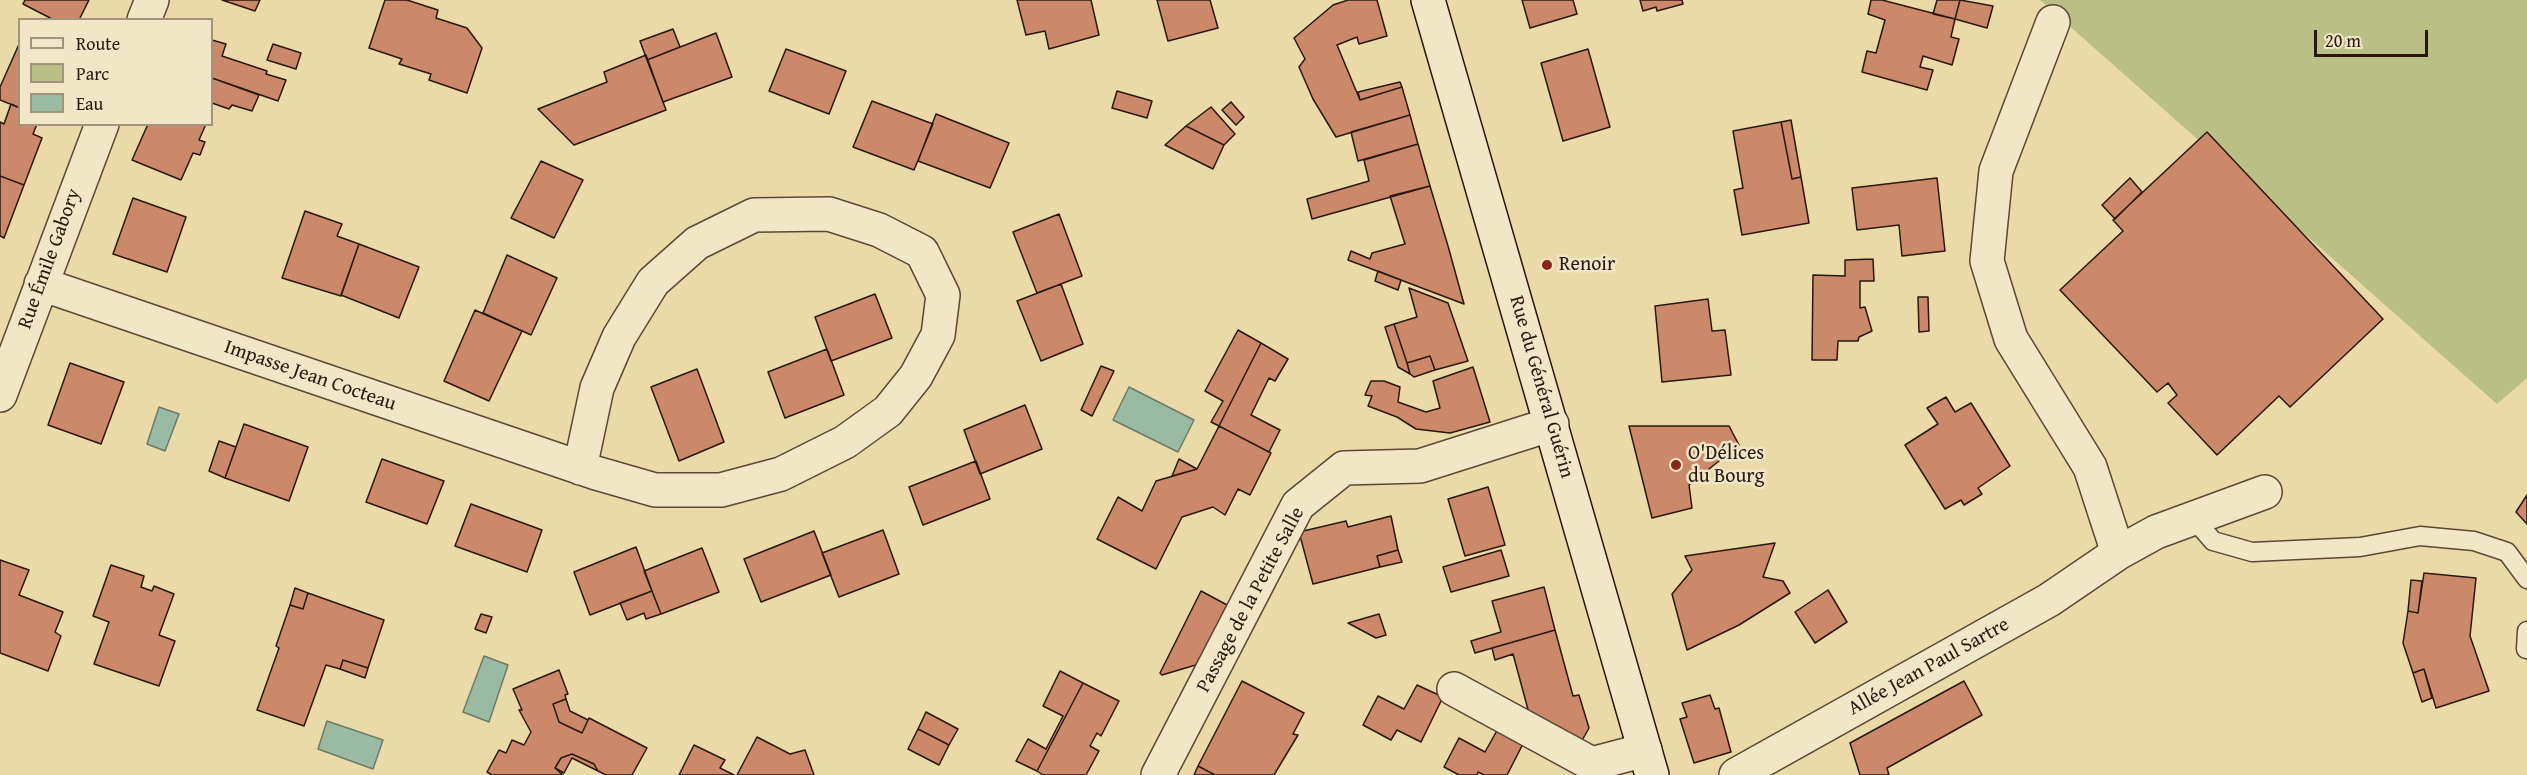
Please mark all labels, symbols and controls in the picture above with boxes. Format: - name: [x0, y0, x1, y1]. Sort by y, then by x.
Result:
- legend: [18, 18, 213, 126]
- scale bar: [2317, 18, 2431, 56]
- text: 20 m: [2325, 27, 2361, 54]
- text: Route: [76, 30, 120, 57]
- text: Parc: [76, 60, 109, 87]
- text: Eau: [76, 90, 103, 117]
- street label: Rue Émile Gabory: [13, 186, 87, 332]
- place label: Renoir: [1559, 253, 1615, 277]
- marker: Renoir: [1540, 258, 1554, 272]
- street label: Rue du Général Guérin: [1503, 293, 1579, 481]
- street label: Impasse Jean Cocteau: [221, 335, 399, 417]
- place label: O'Délices du Bourg: [1688, 442, 1764, 489]
- marker: O'Délices du Bourg: [1669, 458, 1683, 472]
- street label: Passage de la Petite Salle: [1192, 503, 1310, 697]
- street label: Allée Jean Paul Sartre: [1844, 613, 2014, 721]

